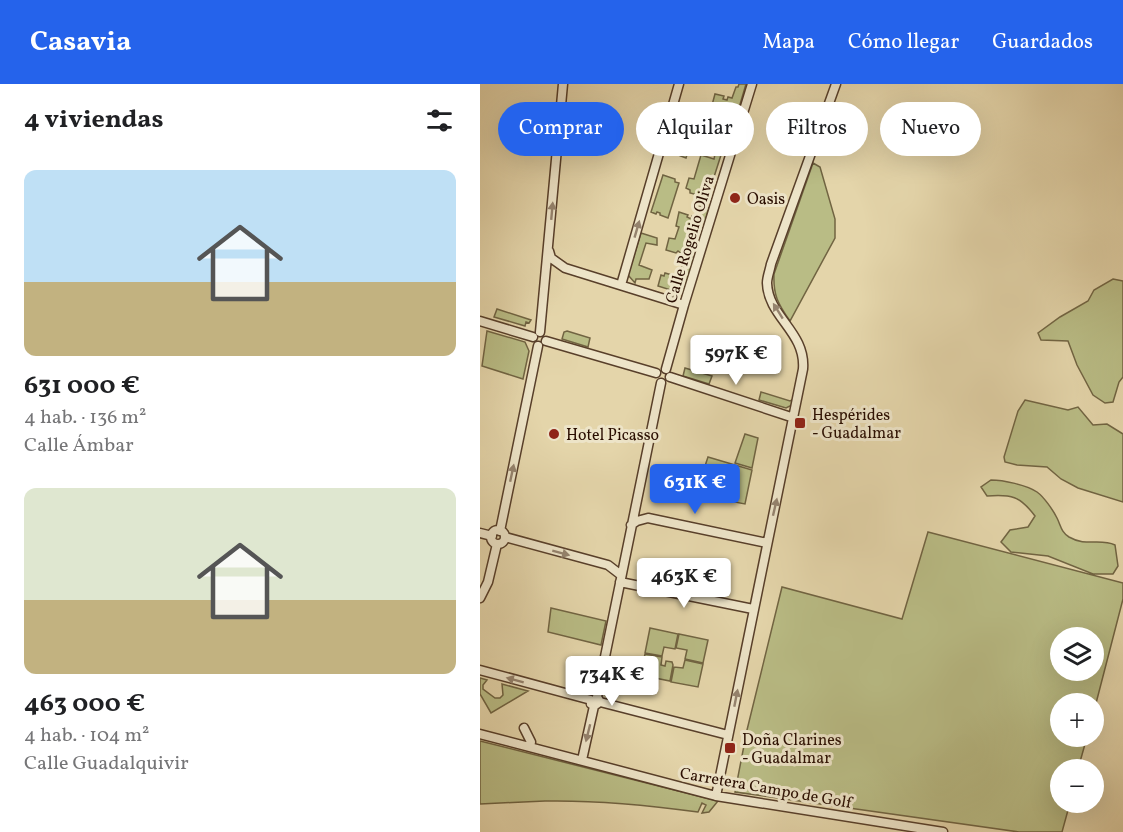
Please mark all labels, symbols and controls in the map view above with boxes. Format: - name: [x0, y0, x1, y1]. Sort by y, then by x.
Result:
- text: Casavia: [30, 23, 131, 62]
- text: Mapa: [762, 28, 815, 57]
- text: Cómo llegar: [848, 28, 959, 57]
- text: Guardados: [992, 28, 1093, 57]
- text: 4 viviendas: [24, 102, 164, 138]
- chip: Comprar: [498, 102, 624, 156]
- chip: Alquilar: [636, 102, 754, 156]
- chip: Filtros: [766, 102, 868, 156]
- chip: Nuevo: [880, 102, 981, 156]
- icon: filters: [423, 104, 456, 137]
- street label: Calle Rogelio Oliva: [661, 173, 721, 306]
- place label: Oasis: [747, 189, 785, 211]
- marker: Oasis: [728, 191, 742, 205]
- one-way arrow: [547, 202, 557, 221]
- icon: home: [186, 209, 294, 317]
- one-way arrow: [633, 220, 642, 238]
- one-way arrow: [772, 303, 783, 319]
- pin: 597K €: [687, 335, 785, 386]
- text: 597K €: [704, 340, 768, 368]
- text: 631 000 €: [24, 368, 140, 404]
- text: 4 hab. · 136 m²: [24, 404, 146, 432]
- place label: Hespérides - Guadalmar: [812, 405, 901, 445]
- marker: Hespérides - Guadalmar: [793, 416, 807, 430]
- place label: Hotel Picasso: [566, 425, 659, 447]
- marker: Hotel Picasso: [547, 427, 561, 441]
- text: Calle Ámbar: [24, 432, 134, 460]
- one-way arrow: [508, 464, 517, 483]
- pin: 631K €: [646, 464, 744, 515]
- text: 631K €: [664, 469, 726, 497]
- one-way arrow: [771, 497, 780, 516]
- icon: home: [186, 527, 294, 635]
- one-way arrow: [552, 548, 570, 558]
- pin: 463K €: [635, 558, 733, 609]
- text: 463K €: [651, 563, 717, 591]
- map controls: [1050, 627, 1104, 813]
- button: layers: [1050, 627, 1104, 681]
- pin: 734K €: [563, 656, 661, 707]
- text: 734K €: [580, 661, 644, 689]
- one-way arrow: [506, 675, 524, 684]
- text: 463 000 €: [24, 686, 145, 722]
- one-way arrow: [732, 688, 741, 707]
- button: +: [1050, 693, 1104, 747]
- text: 4 hab. · 104 m²: [24, 722, 150, 750]
- one-way arrow: [583, 724, 593, 742]
- place label: Doña Clarines - Guadalmar: [742, 730, 842, 770]
- marker: Doña Clarines - Guadalmar: [723, 741, 737, 755]
- text: Calle Guadalquivir: [24, 750, 189, 778]
- button: −: [1050, 759, 1104, 813]
- street label: Carretera Campo de Golf: [678, 763, 855, 815]

